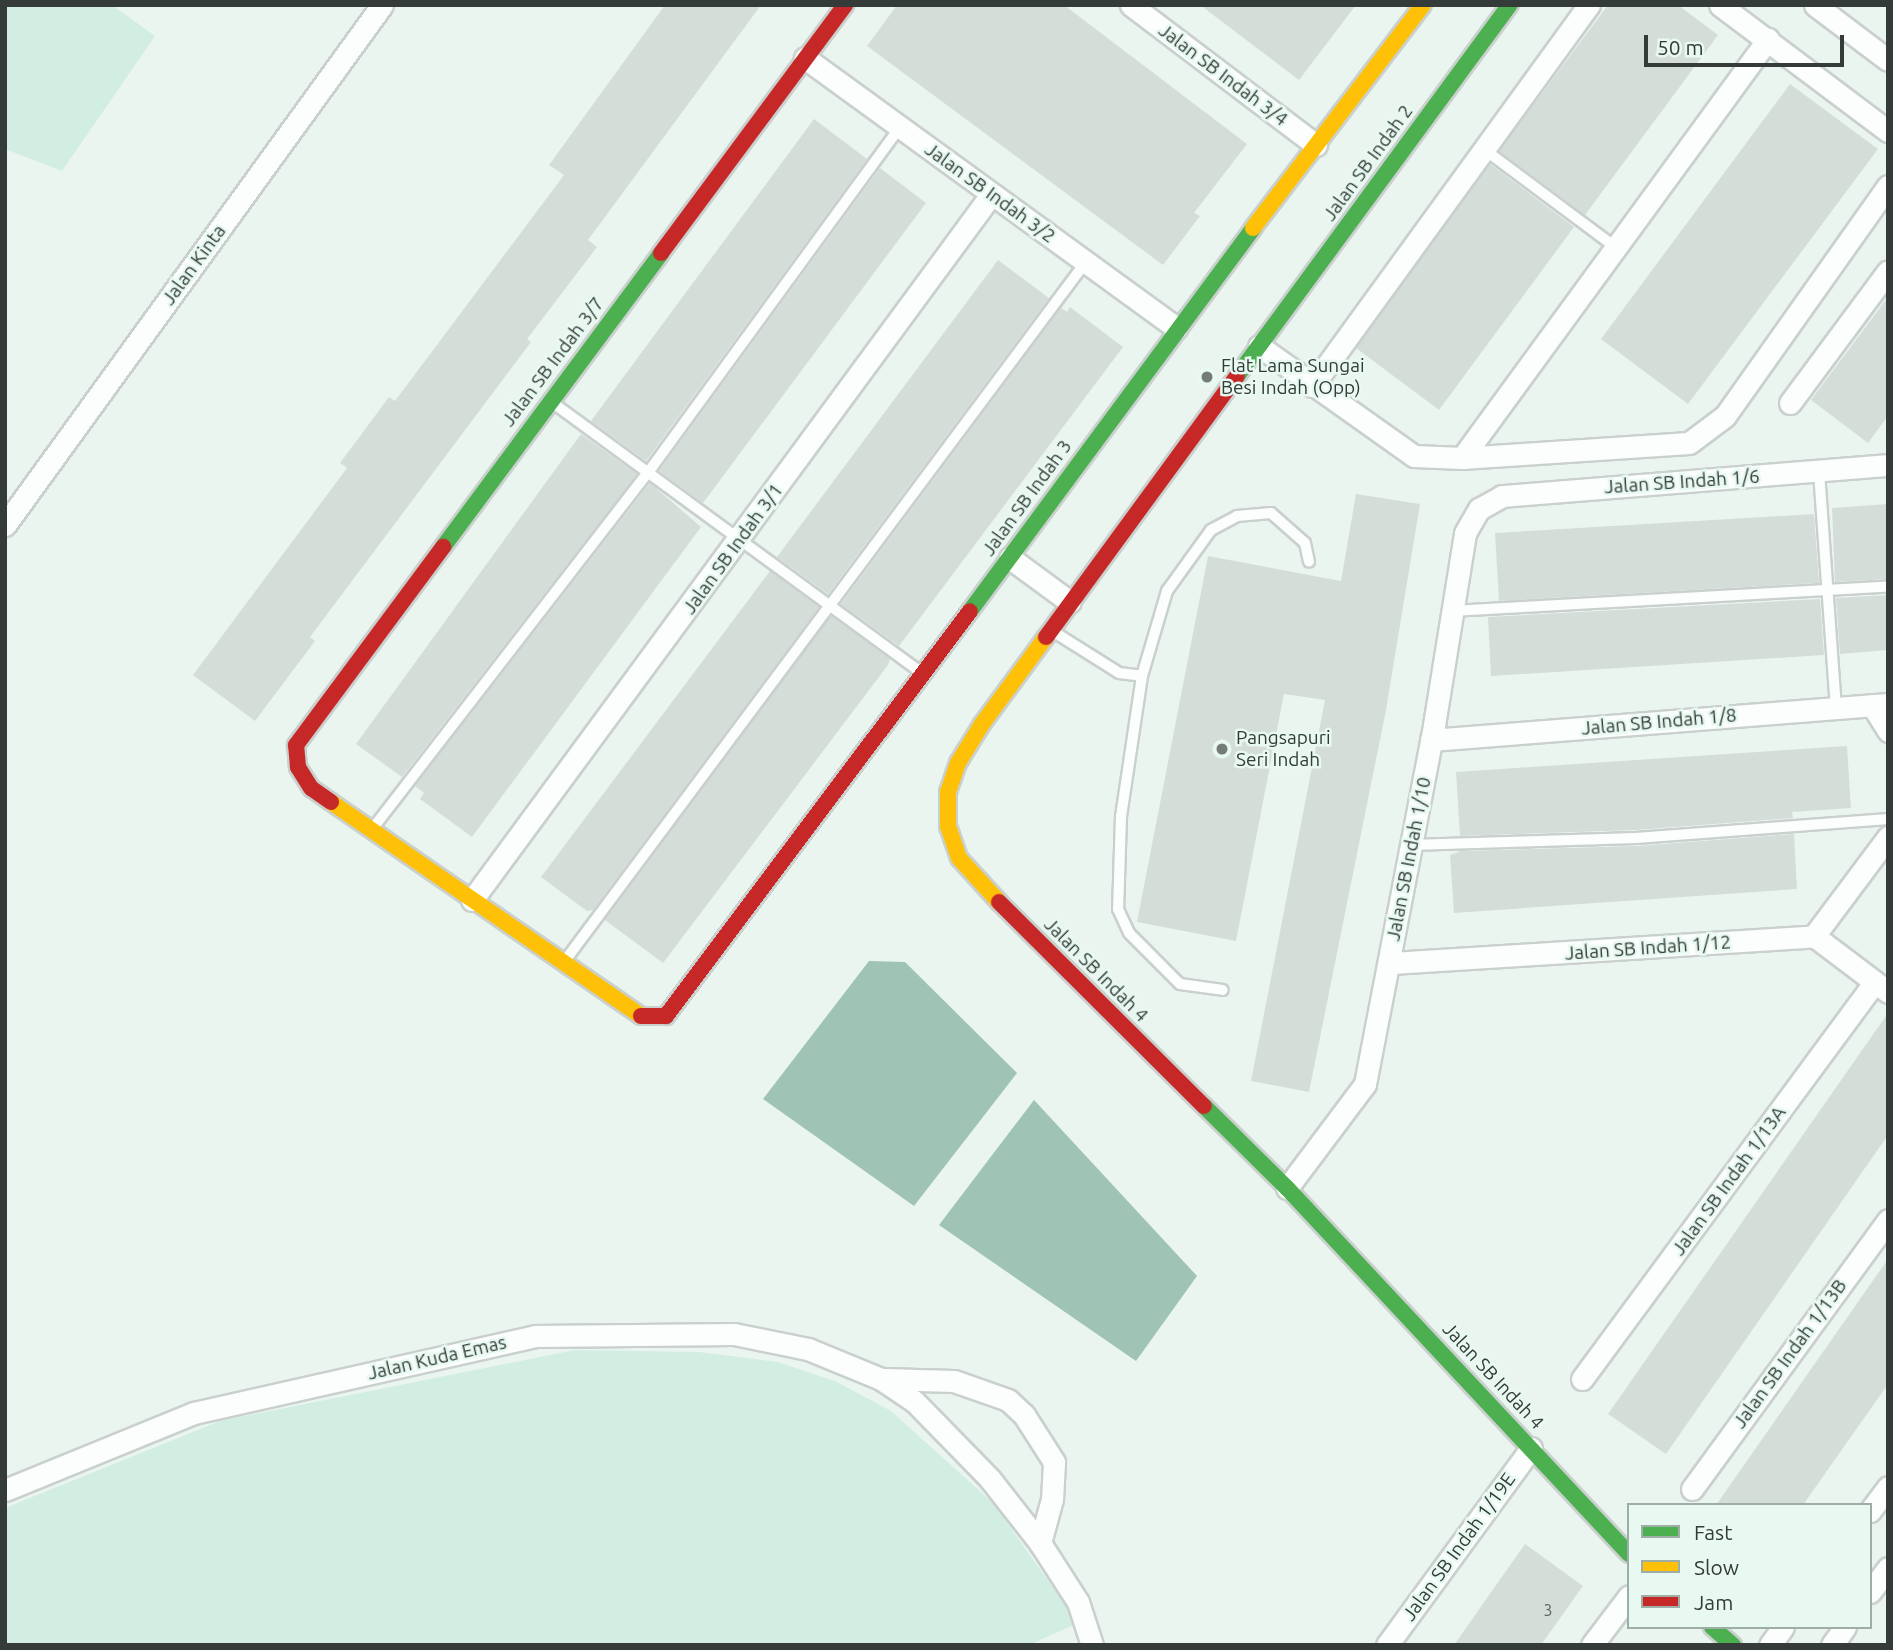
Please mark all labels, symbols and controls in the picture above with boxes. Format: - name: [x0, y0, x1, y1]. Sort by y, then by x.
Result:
- street label: Jalan SB Indah 3/4: [1154, 19, 1292, 131]
- scale bar: [1648, 21, 1848, 65]
- text: 50 m: [1657, 35, 1704, 59]
- street label: Jalan SB Indah 2: [1318, 100, 1418, 226]
- street label: Jalan SB Indah 3/2: [920, 138, 1060, 248]
- street label: Jalan Kinta: [157, 220, 231, 310]
- street label: Jalan SB Indah 3/7: [497, 293, 609, 431]
- place label: Flat Lama Sungai Besi Indah (Opp): [1221, 355, 1365, 399]
- marker: Flat Lama Sungai Besi Indah (Opp): [1199, 369, 1215, 385]
- street label: Jalan SB Indah 3: [977, 435, 1077, 561]
- street label: Jalan SB Indah 1/6: [1604, 465, 1760, 499]
- street label: Jalan SB Indah 3/1: [678, 479, 788, 619]
- street label: Jalan SB Indah 1/8: [1580, 704, 1738, 740]
- place label: Pangsapuri Seri Indah: [1236, 727, 1331, 771]
- marker: Pangsapuri Seri Indah: [1214, 741, 1230, 757]
- street label: Jalan SB Indah 1/10: [1382, 775, 1436, 943]
- street label: Jalan SB Indah 4: [1039, 913, 1153, 1027]
- street label: Jalan SB Indah 1/12: [1564, 931, 1732, 965]
- street label: Jalan SB Indah 1/13A: [1667, 1102, 1791, 1260]
- street label: Jalan SB Indah 1/13B: [1728, 1275, 1852, 1433]
- street label: Jalan SB Indah 4: [1438, 1318, 1548, 1434]
- street label: Jalan Kuda Emas: [365, 1331, 509, 1385]
- street label: Jalan SB Indah 1/19E: [1398, 1469, 1520, 1625]
- legend: [1627, 1503, 1872, 1629]
- text: Fast: [1694, 1520, 1732, 1544]
- text: Slow: [1694, 1555, 1739, 1579]
- text: Jam: [1694, 1590, 1733, 1614]
- house number: 3: [1543, 1600, 1553, 1620]

